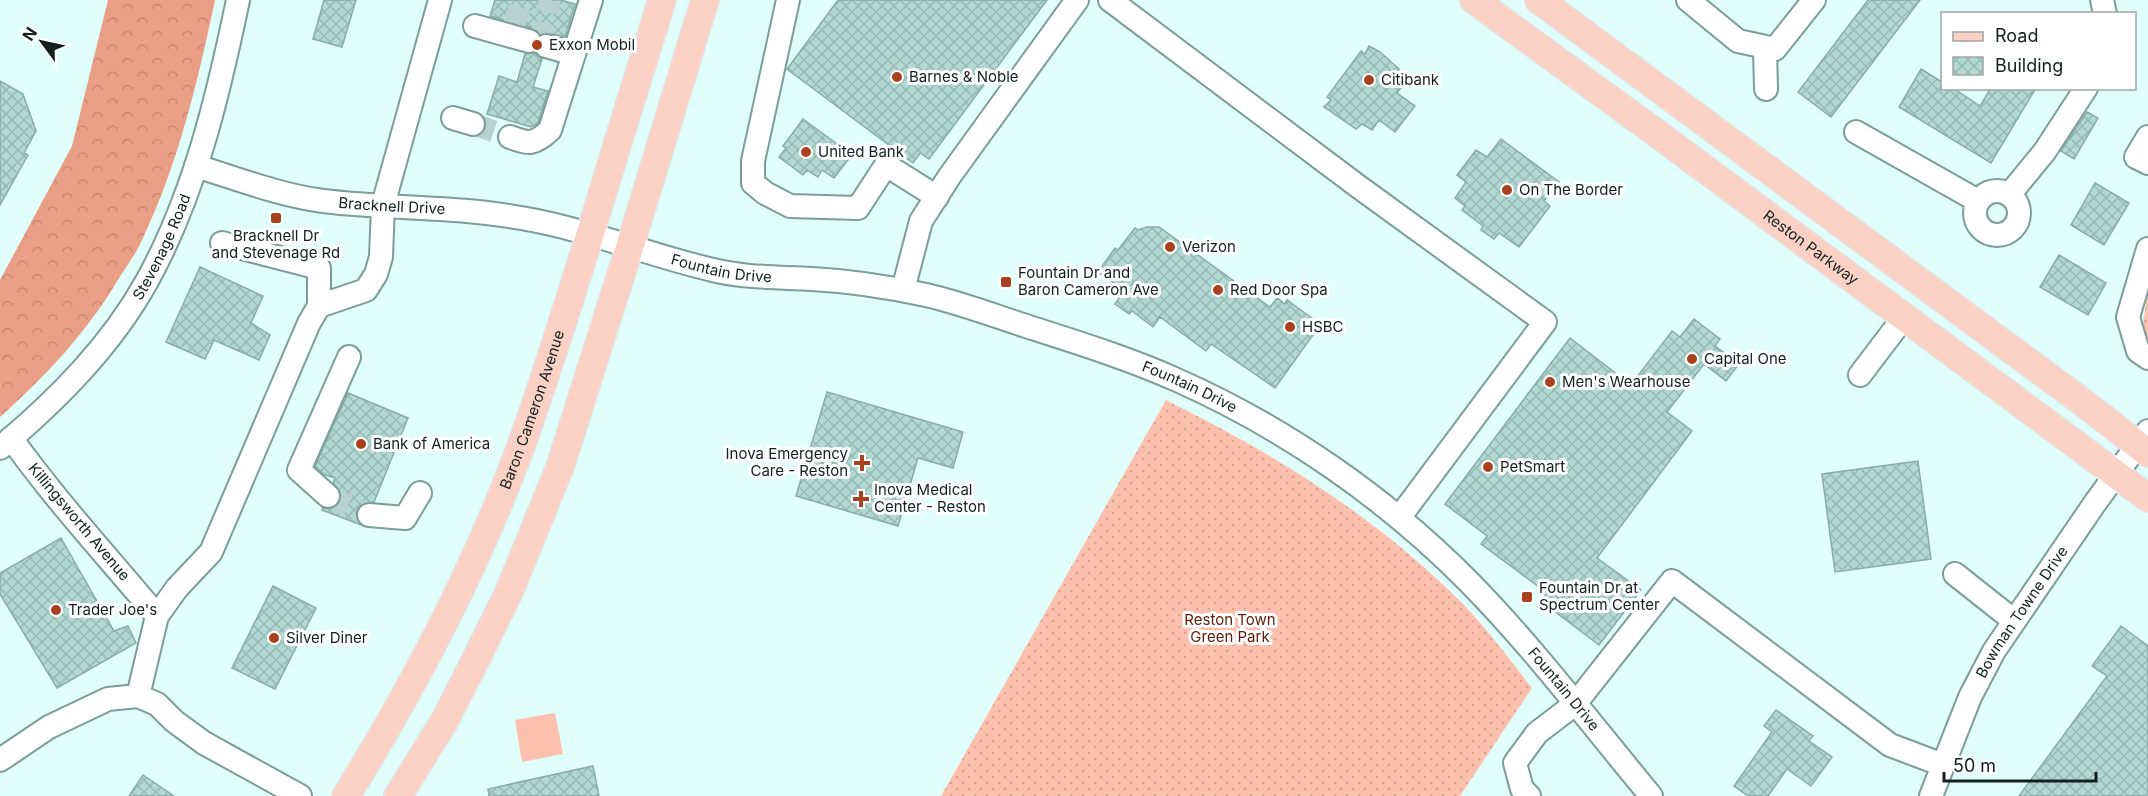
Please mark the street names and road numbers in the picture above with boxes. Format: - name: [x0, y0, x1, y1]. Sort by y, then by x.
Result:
- street label: Stevenage Road: [128, 191, 195, 303]
- street label: Bracknell Drive: [338, 193, 446, 218]
- street label: Reston Parkway: [1760, 206, 1863, 289]
- street label: Fountain Drive: [669, 249, 772, 286]
- street label: Baron Cameron Avenue: [495, 328, 568, 492]
- street label: Fountain Drive: [1140, 357, 1240, 417]
- street label: Killingsworth Avenue: [24, 459, 134, 585]
- street label: Bowman Towne Drive: [1972, 542, 2072, 681]
- street label: Fountain Drive: [1524, 643, 1604, 735]

